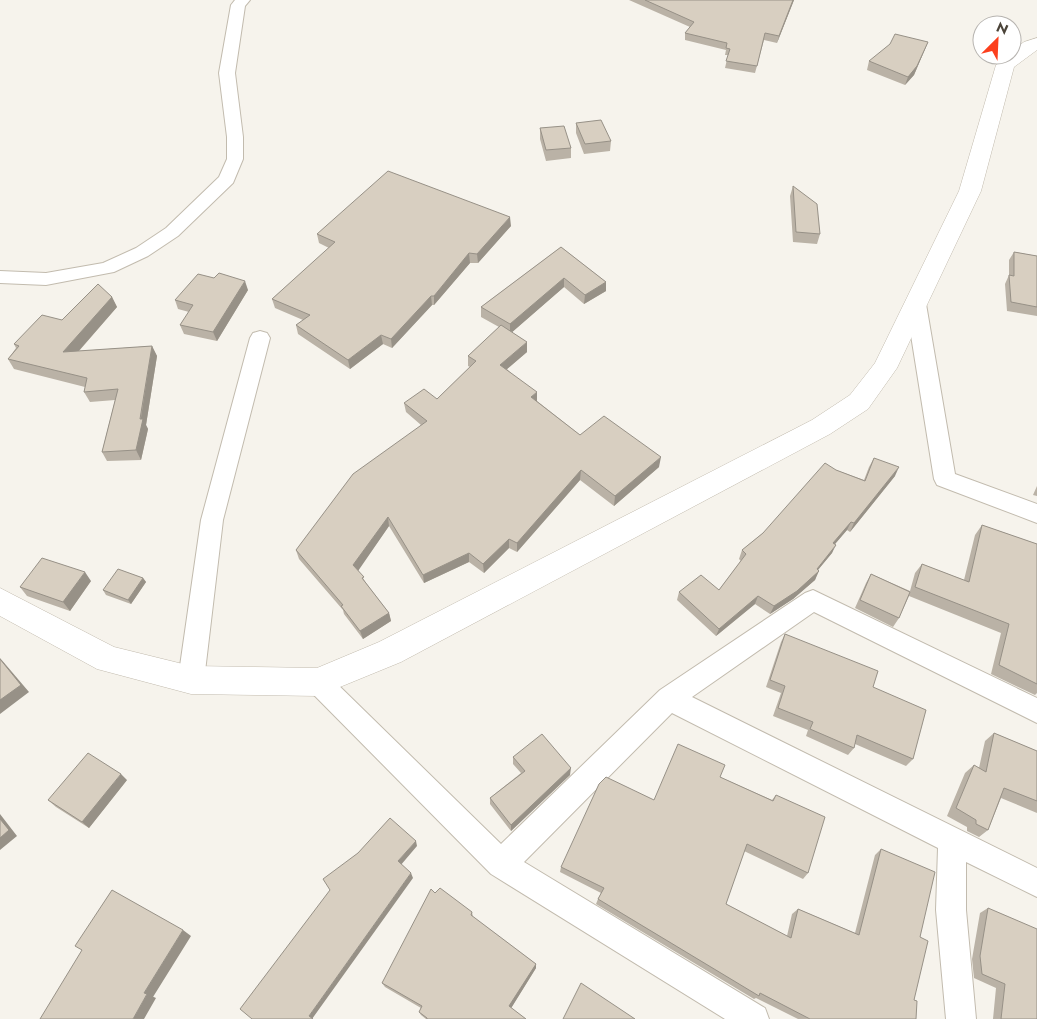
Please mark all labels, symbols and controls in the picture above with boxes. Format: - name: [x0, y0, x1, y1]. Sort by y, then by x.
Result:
- north arrow: [972, 15, 1022, 65]
- text: N: [993, 17, 1011, 40]

